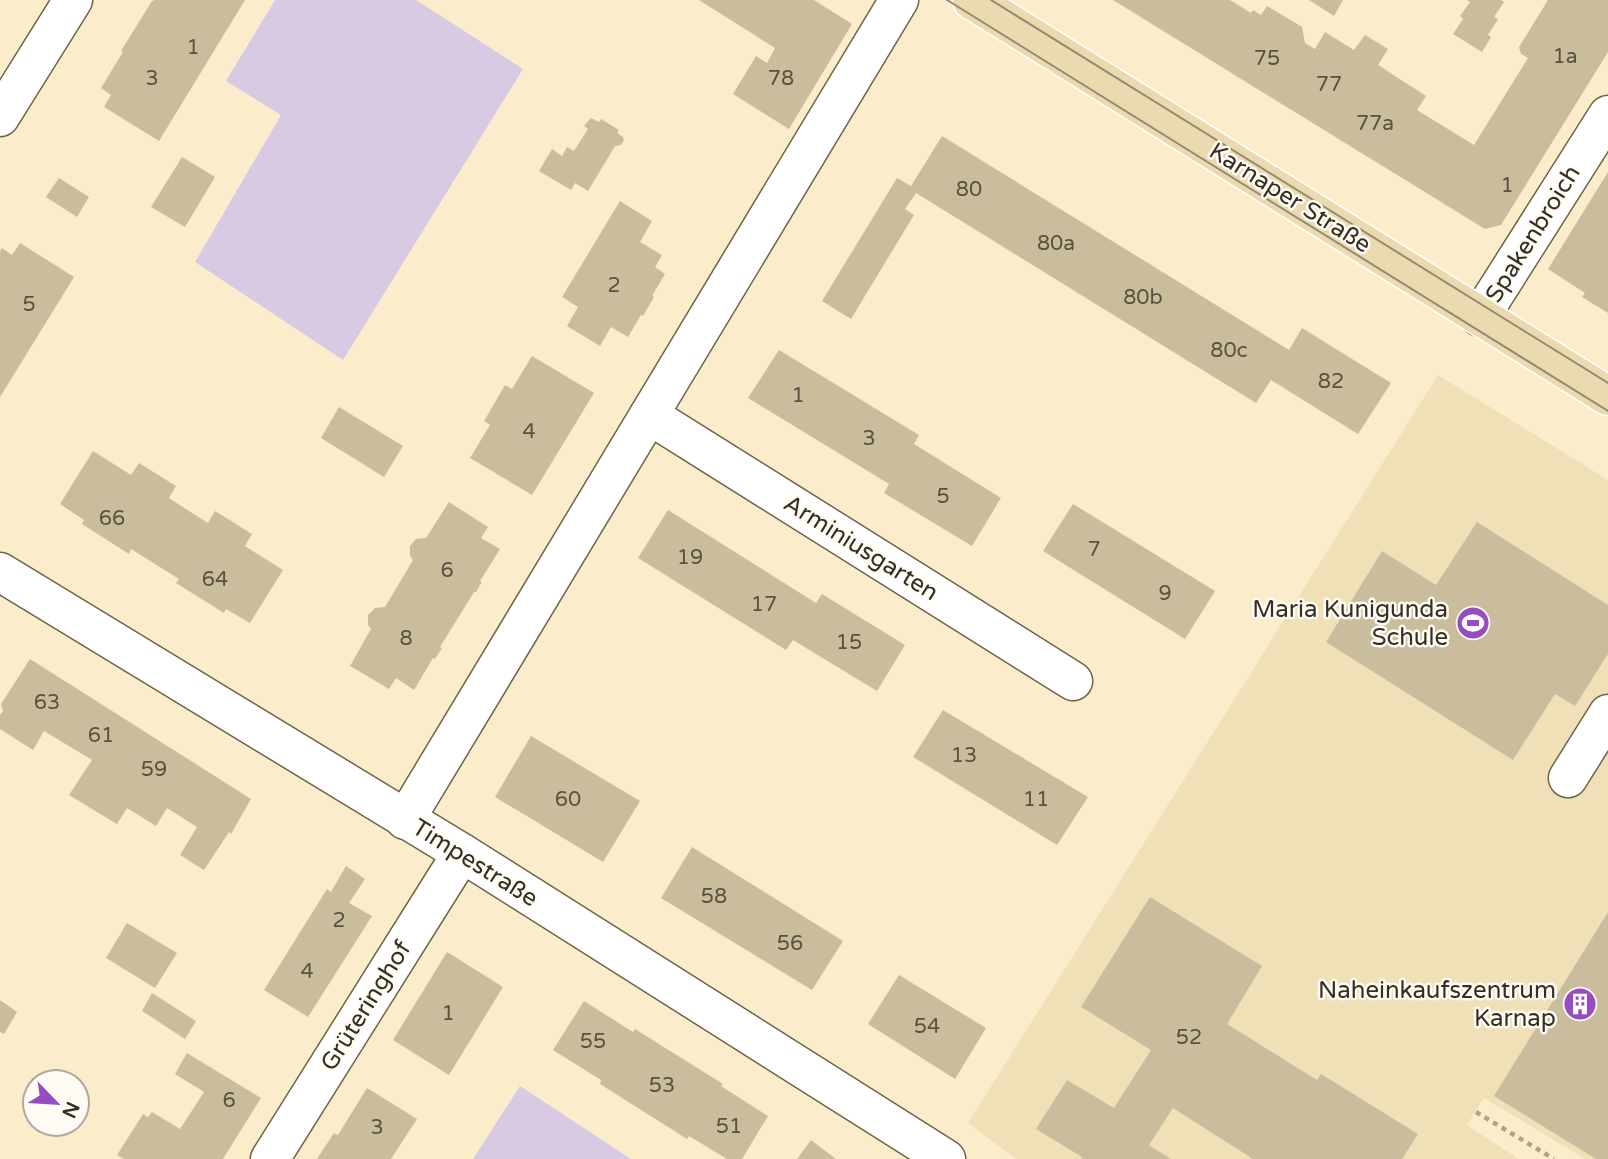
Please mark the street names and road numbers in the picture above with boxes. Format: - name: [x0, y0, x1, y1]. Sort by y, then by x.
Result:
- street label: Karnaper Straße: [1204, 137, 1376, 259]
- street label: Spakenbroich: [1479, 160, 1587, 308]
- street label: Arminiusgarten: [778, 489, 944, 607]
- street label: Timpestraße: [407, 813, 543, 913]
- street label: Grüteringhof: [315, 935, 418, 1076]

